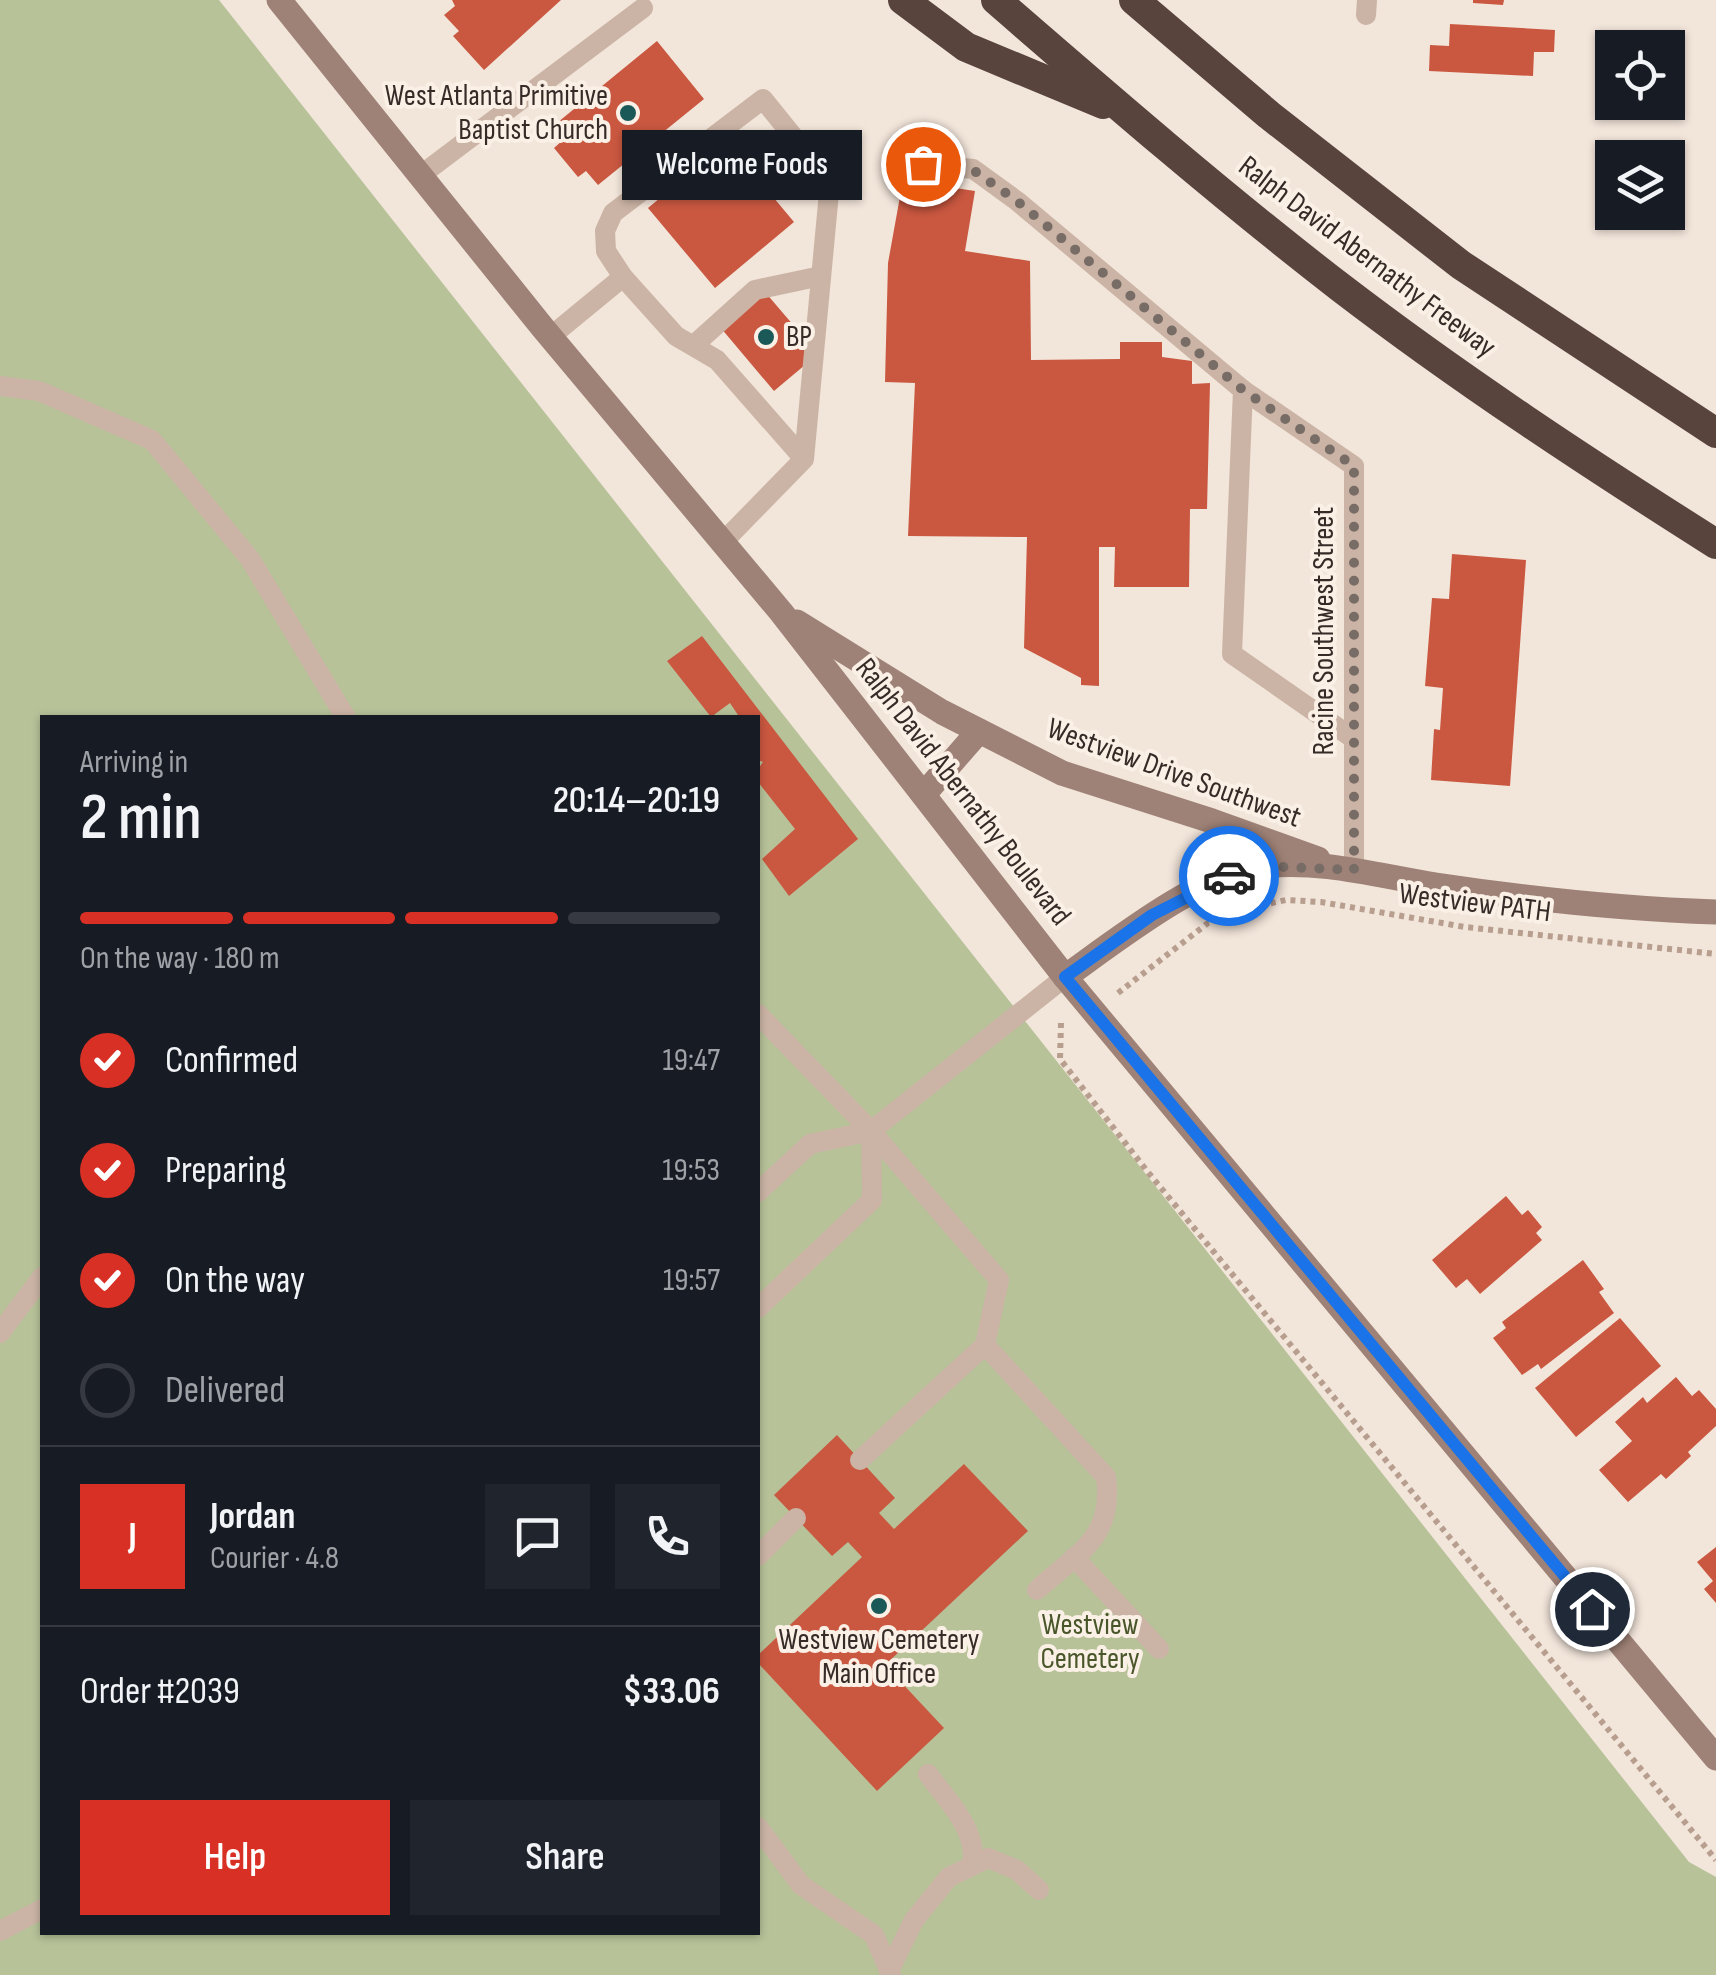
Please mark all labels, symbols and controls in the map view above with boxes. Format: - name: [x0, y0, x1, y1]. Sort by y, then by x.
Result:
- map controls: [1595, 30, 1685, 230]
- button: locate: [1595, 30, 1685, 120]
- place label: West Atlanta Primitive Baptist Church: [385, 78, 608, 148]
- marker: West Atlanta Primitive Baptist Church: [617, 102, 639, 124]
- pin: [881, 122, 966, 207]
- callout: Welcome Foods: [623, 129, 863, 199]
- icon: bag: [896, 137, 951, 192]
- button: layers: [1595, 140, 1685, 230]
- text: Welcome Foods: [656, 145, 828, 184]
- street label: Ralph David Abernathy Freeway: [1231, 148, 1503, 366]
- place label: BP: [786, 319, 812, 355]
- marker: BP: [755, 326, 777, 348]
- street label: Racine Southwest Street: [1306, 507, 1342, 755]
- street label: Ralph David Abernathy Boulevard: [848, 651, 1078, 933]
- street label: Westview Drive Southwest: [1042, 710, 1306, 836]
- text: Arriving in: [80, 743, 188, 782]
- text: 20:14–20:19: [553, 778, 720, 823]
- text: 2 min: [80, 780, 202, 858]
- courier: [1179, 826, 1279, 926]
- icon: car: [1202, 849, 1257, 904]
- street label: Westview PATH: [1397, 876, 1553, 930]
- text: On the way · 180 m: [80, 939, 279, 978]
- icon: check: [80, 1033, 135, 1088]
- text: Confirmed: [165, 1038, 298, 1083]
- text: 19:47: [663, 1041, 720, 1080]
- icon: check: [80, 1143, 135, 1198]
- text: Preparing: [165, 1148, 286, 1193]
- text: 19:53: [662, 1151, 720, 1190]
- icon: check: [80, 1253, 135, 1308]
- text: On the way: [165, 1258, 305, 1303]
- text: 19:57: [663, 1261, 720, 1300]
- text: Delivered: [165, 1368, 285, 1413]
- button: chat: [485, 1484, 590, 1589]
- button: phone: [615, 1484, 720, 1589]
- text: Jordan: [210, 1494, 295, 1539]
- text: J: [128, 1514, 137, 1559]
- text: Courier · 4.8: [210, 1539, 339, 1578]
- pin: [1550, 1567, 1635, 1652]
- icon: home: [1565, 1582, 1620, 1637]
- marker: Westview Cemetery Main Office: [868, 1595, 890, 1617]
- park label: Westview Cemetery: [1041, 1607, 1140, 1677]
- place label: Westview Cemetery Main Office: [779, 1622, 980, 1692]
- text: Order #2039: [80, 1669, 240, 1714]
- text: $33.06: [623, 1669, 720, 1714]
- button: Help: [80, 1800, 390, 1915]
- button: Share: [410, 1800, 720, 1915]

